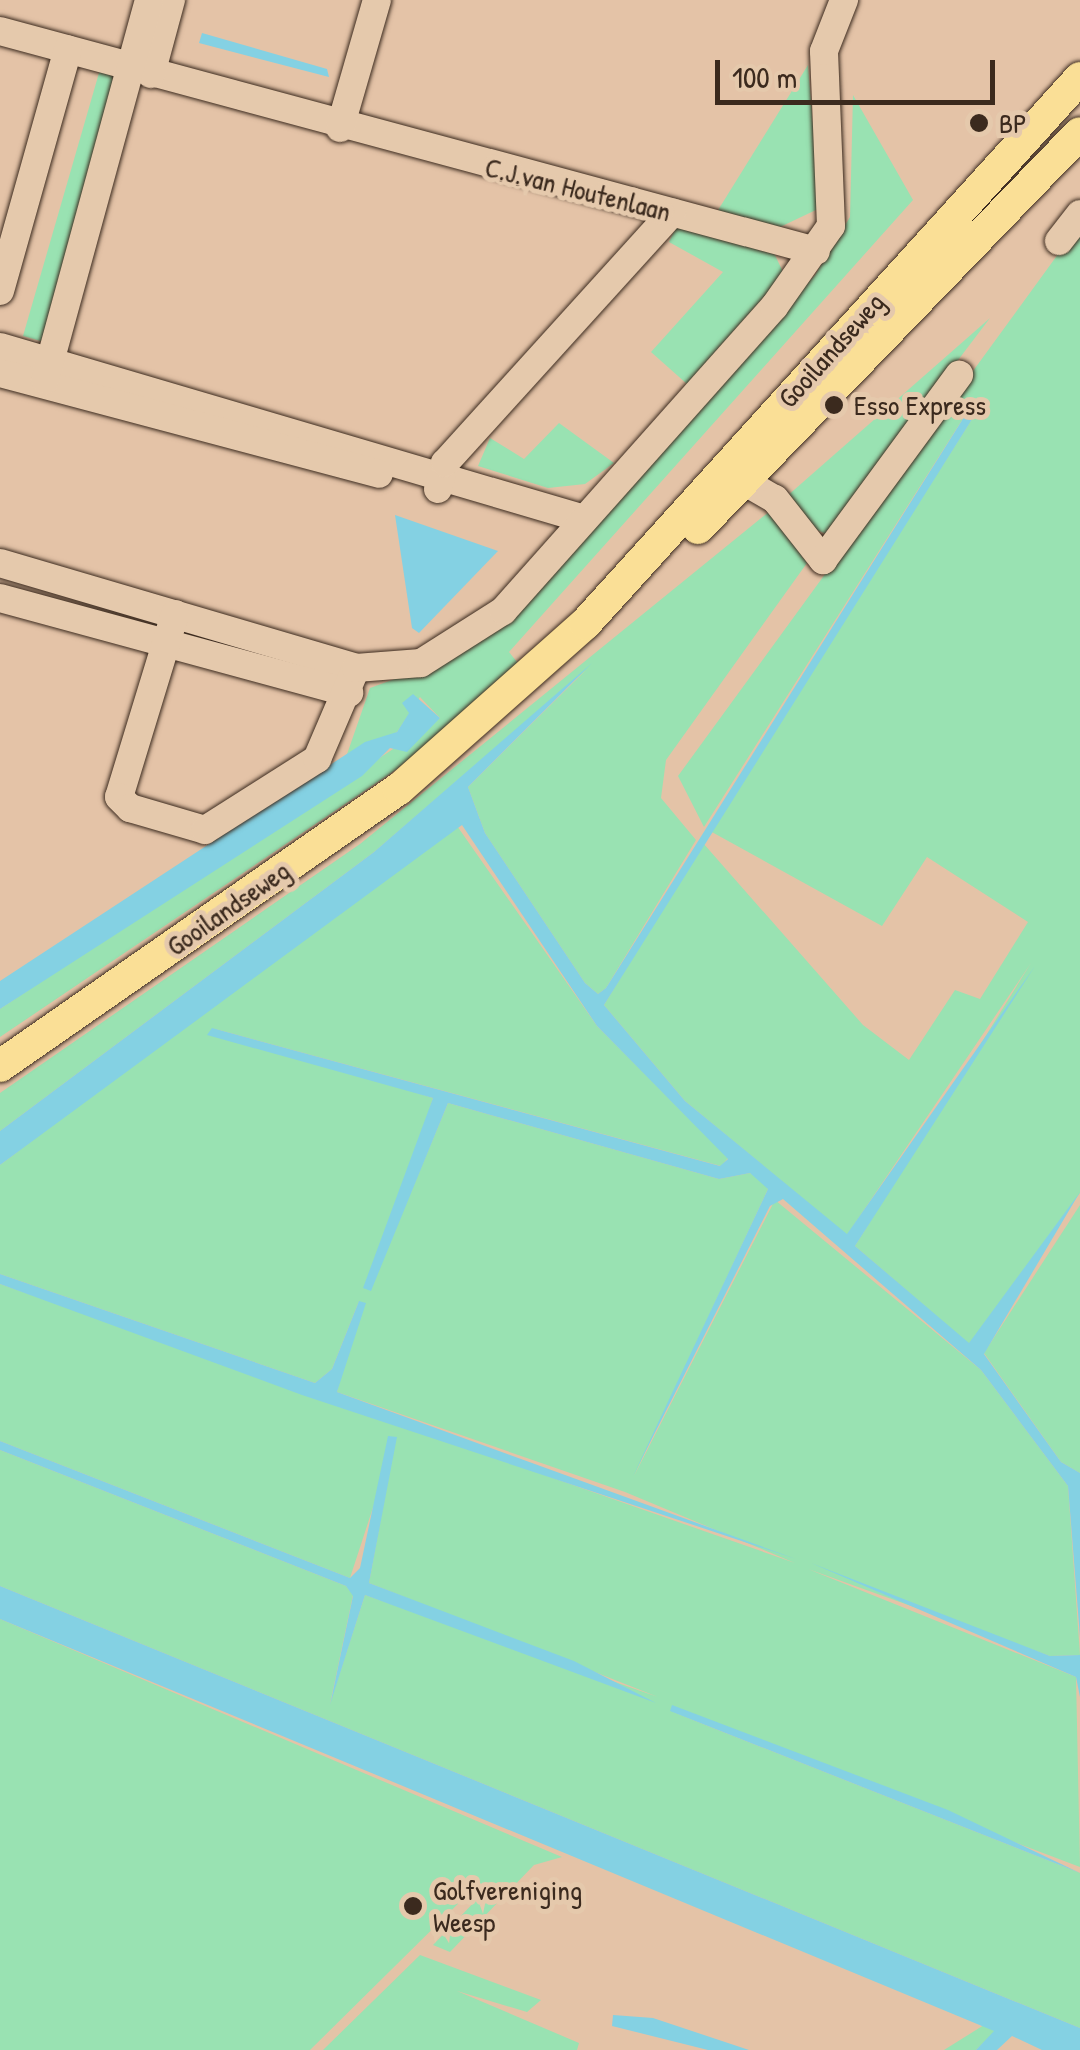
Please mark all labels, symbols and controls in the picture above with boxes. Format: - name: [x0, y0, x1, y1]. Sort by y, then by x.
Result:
- scale bar: [720, 40, 1000, 102]
- text: 100 m: [732, 57, 797, 97]
- place label: BP: [999, 106, 1027, 140]
- marker: BP: [968, 112, 990, 134]
- street label: C.J.van Houtenlaan: [482, 150, 674, 228]
- street label: Gooilandseweg: [771, 286, 891, 414]
- place label: Esso Express: [854, 388, 986, 422]
- marker: Esso Express: [823, 394, 845, 416]
- street label: Gooilandseweg: [160, 853, 296, 963]
- place label: Golfvereniging Weesp: [433, 1873, 582, 1939]
- marker: Golfvereniging Weesp: [402, 1895, 424, 1917]

